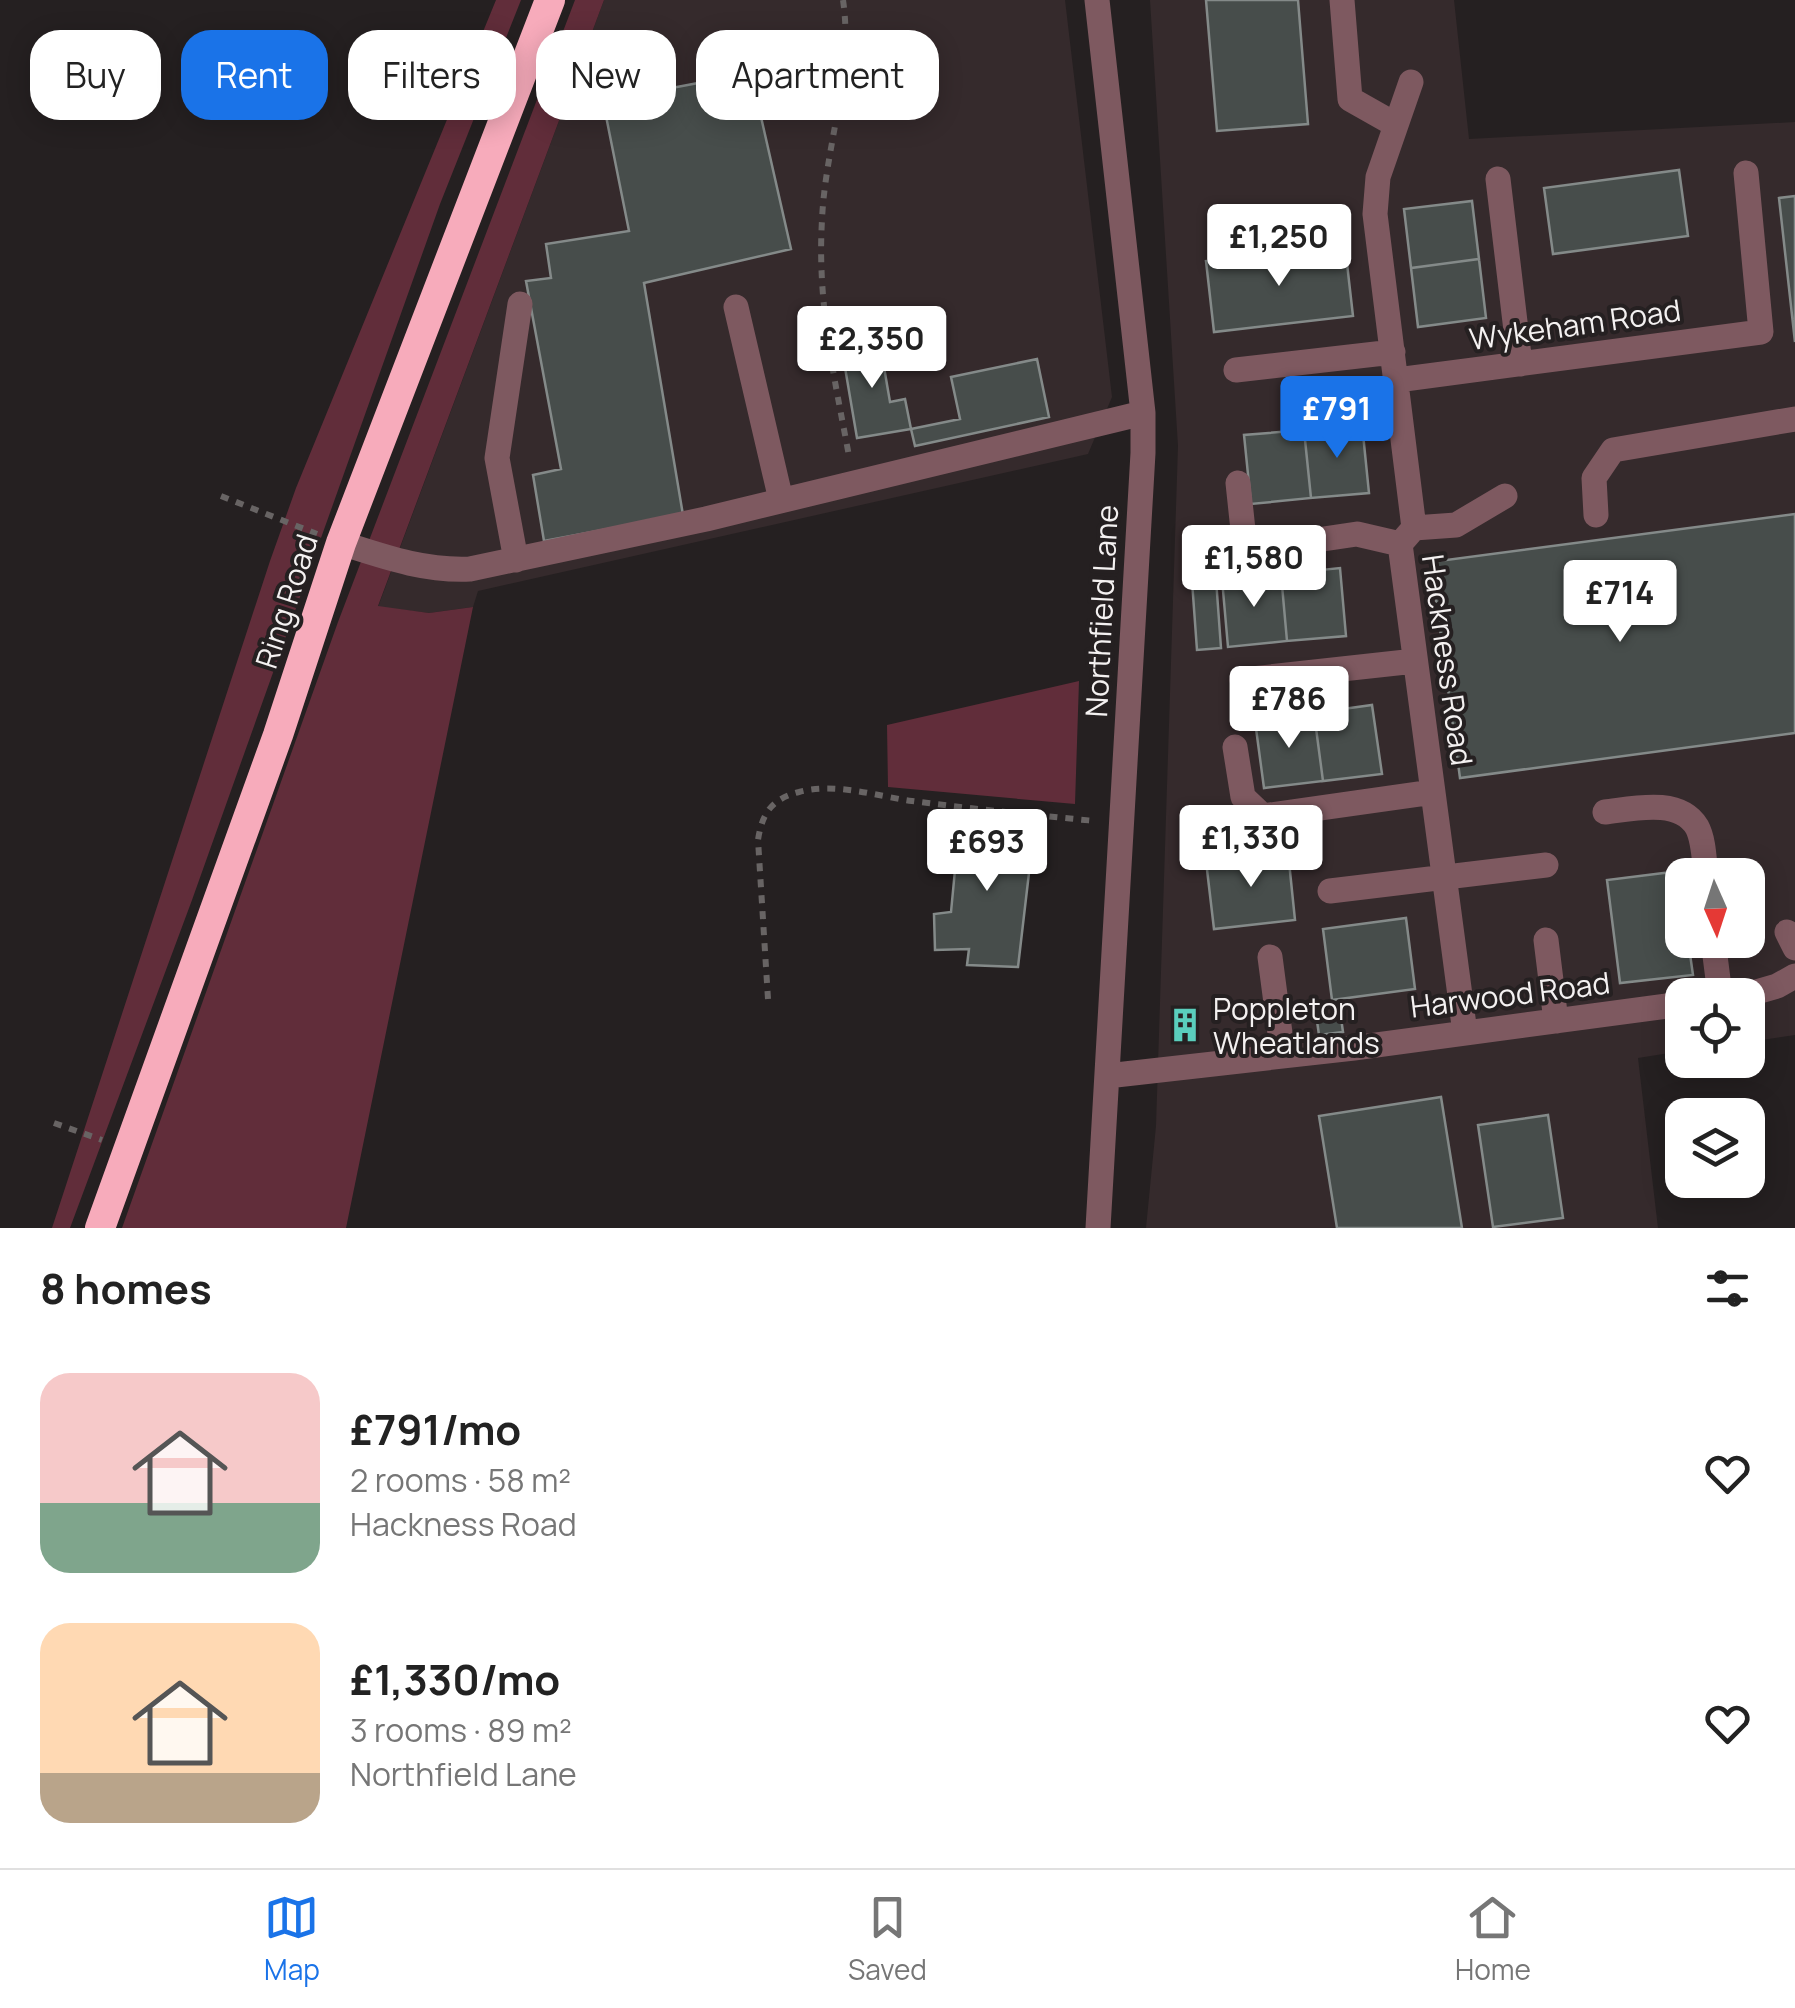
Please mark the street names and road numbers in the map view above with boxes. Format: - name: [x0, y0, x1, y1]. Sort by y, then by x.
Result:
- street label: Wykeham Road: [1467, 289, 1683, 359]
- street label: Northfield Lane: [1075, 504, 1127, 718]
- street label: Ring Road: [245, 529, 327, 673]
- street label: Hackness Road: [1413, 552, 1483, 768]
- street label: Harwood Road: [1408, 961, 1612, 1027]

